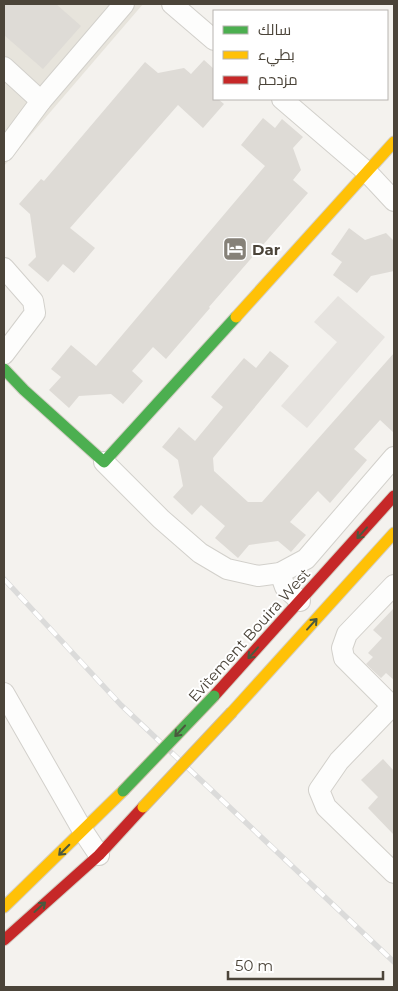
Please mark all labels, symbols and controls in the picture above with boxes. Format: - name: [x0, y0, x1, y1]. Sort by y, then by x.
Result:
- legend: [213, 10, 388, 100]
- text: سالك: [258, 20, 291, 39]
- text: بطيء: [258, 45, 295, 67]
- text: مزدحم: [258, 70, 298, 90]
- hotel icon: Dar: [222, 236, 248, 262]
- place label: Dar: [252, 240, 281, 259]
- one-way arrow: [356, 526, 367, 539]
- street label: Evitement Bouira West: [184, 564, 314, 706]
- one-way arrow: [306, 617, 318, 630]
- one-way arrow: [247, 647, 258, 660]
- one-way arrow: [174, 725, 186, 738]
- one-way arrow: [58, 844, 70, 856]
- one-way arrow: [34, 901, 47, 913]
- scale bar: [228, 948, 383, 980]
- text: 50 m: [235, 956, 273, 975]

